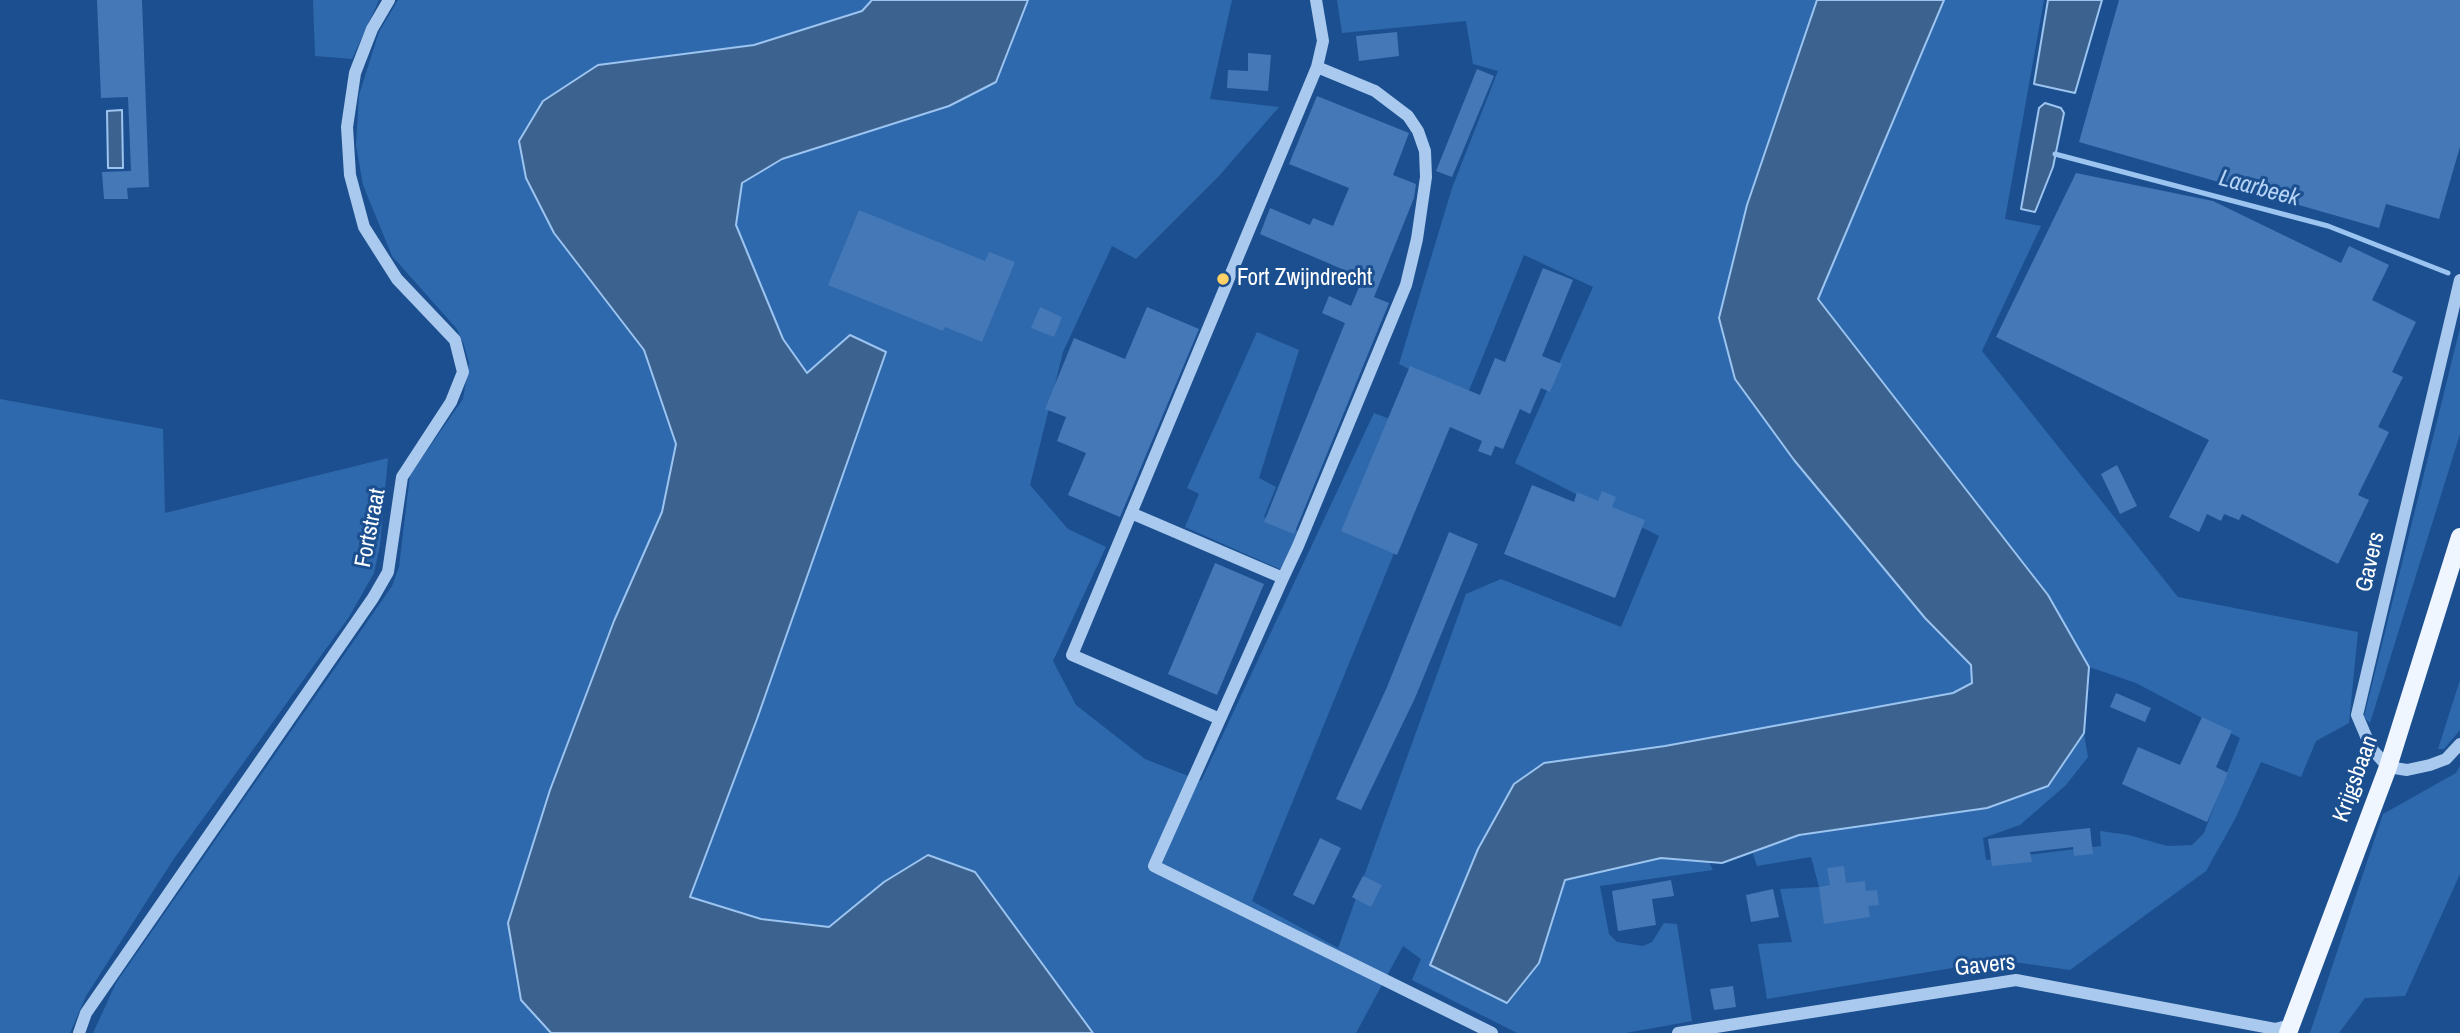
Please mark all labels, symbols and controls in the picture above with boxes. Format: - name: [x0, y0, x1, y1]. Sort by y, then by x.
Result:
- water label: Laarbeek: [2216, 164, 2302, 214]
- place label: Fort Zwijndrecht: [1237, 265, 1372, 293]
- marker: Fort Zwijndrecht: [1215, 271, 1231, 287]
- street label: Fortstraat: [350, 486, 392, 570]
- street label: Gavers: [2351, 529, 2391, 595]
- street label: Krijgsbaan: [2328, 732, 2384, 826]
- street label: Gavers: [1953, 949, 2017, 983]

